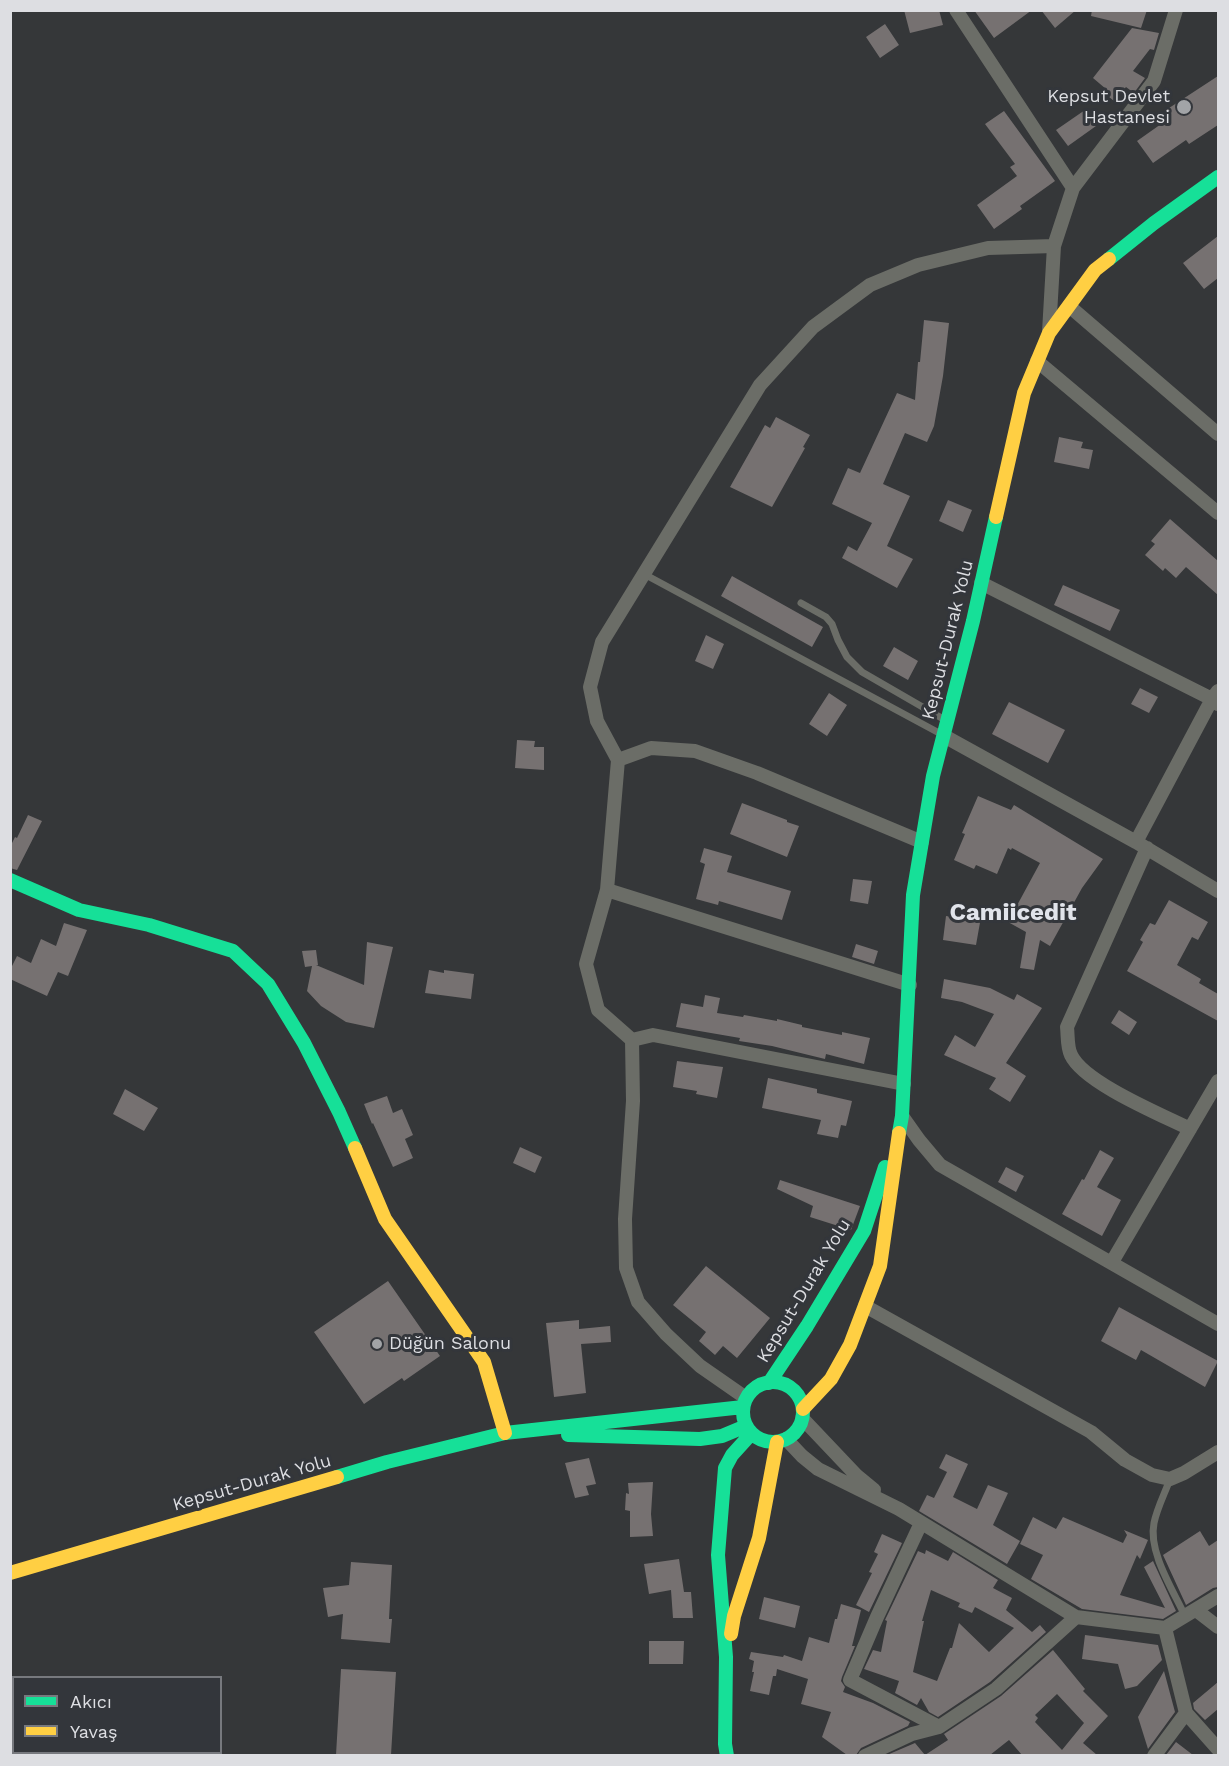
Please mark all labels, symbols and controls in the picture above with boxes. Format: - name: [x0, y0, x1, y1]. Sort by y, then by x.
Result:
- place label: Kepsut Devlet Hastanesi: [1047, 86, 1170, 128]
- marker: Kepsut Devlet Hastanesi: [1175, 98, 1193, 116]
- street label: Kepsut-Durak Yolu: [918, 558, 978, 722]
- district label: Camiicedit: [950, 899, 1076, 927]
- street label: Kepsut-Durak Yolu: [753, 1215, 855, 1367]
- place label: Düğün Salonu: [389, 1333, 511, 1355]
- marker: Düğün Salonu: [370, 1337, 384, 1351]
- street label: Kepsut-Durak Yolu: [170, 1450, 334, 1516]
- legend: [12, 1676, 222, 1754]
- text: Akıcı: [70, 1691, 112, 1712]
- text: Yavaş: [70, 1721, 117, 1742]

